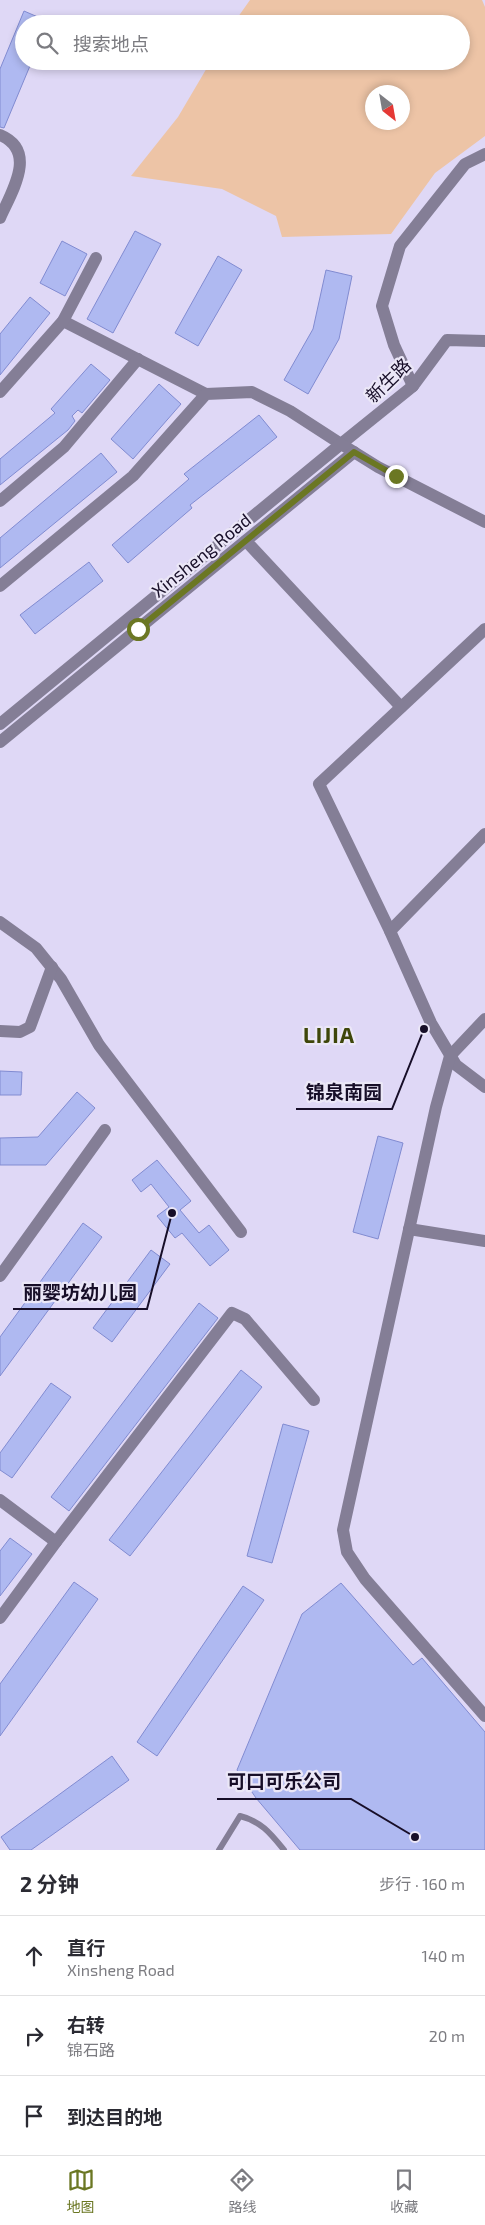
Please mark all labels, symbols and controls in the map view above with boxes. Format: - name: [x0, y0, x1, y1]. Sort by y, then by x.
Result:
- search box: [15, 15, 470, 70]
- icon: search: [33, 29, 61, 57]
- text: 搜索地点: [73, 32, 149, 55]
- north arrow: [365, 85, 410, 130]
- street label: 新生路: [361, 353, 415, 407]
- route end: [385, 465, 408, 488]
- street label: Xinsheng Road: [147, 508, 255, 602]
- route start: [127, 618, 150, 641]
- district label: LIJIA: [303, 1021, 355, 1047]
- callout: 锦泉南园: [296, 1075, 392, 1109]
- text: 锦泉南园: [306, 1080, 382, 1103]
- callout: 丽婴坊幼儿园: [13, 1275, 147, 1309]
- text: 丽婴坊幼儿园: [23, 1280, 137, 1303]
- callout: 可口可乐公司: [217, 1765, 351, 1799]
- text: 可口可乐公司: [227, 1769, 341, 1792]
- text: 2 分钟: [20, 1871, 79, 1896]
- text: 步行 · 160 m: [379, 1874, 465, 1893]
- text: 直行: [67, 1936, 105, 1959]
- icon: ahead: [20, 1942, 48, 1970]
- text: 140 m: [422, 1946, 465, 1965]
- text: Xinsheng Road: [67, 1960, 175, 1979]
- text: 右转: [67, 2013, 105, 2036]
- icon: right: [20, 2022, 48, 2050]
- text: 20 m: [429, 2026, 465, 2045]
- text: 锦石路: [67, 2040, 115, 2059]
- icon: arrive: [20, 2102, 48, 2130]
- text: 到达目的地: [67, 2105, 162, 2128]
- tab: 地图: [67, 2166, 95, 2216]
- tab: 路线: [228, 2166, 256, 2216]
- tab: 收藏: [390, 2166, 418, 2216]

